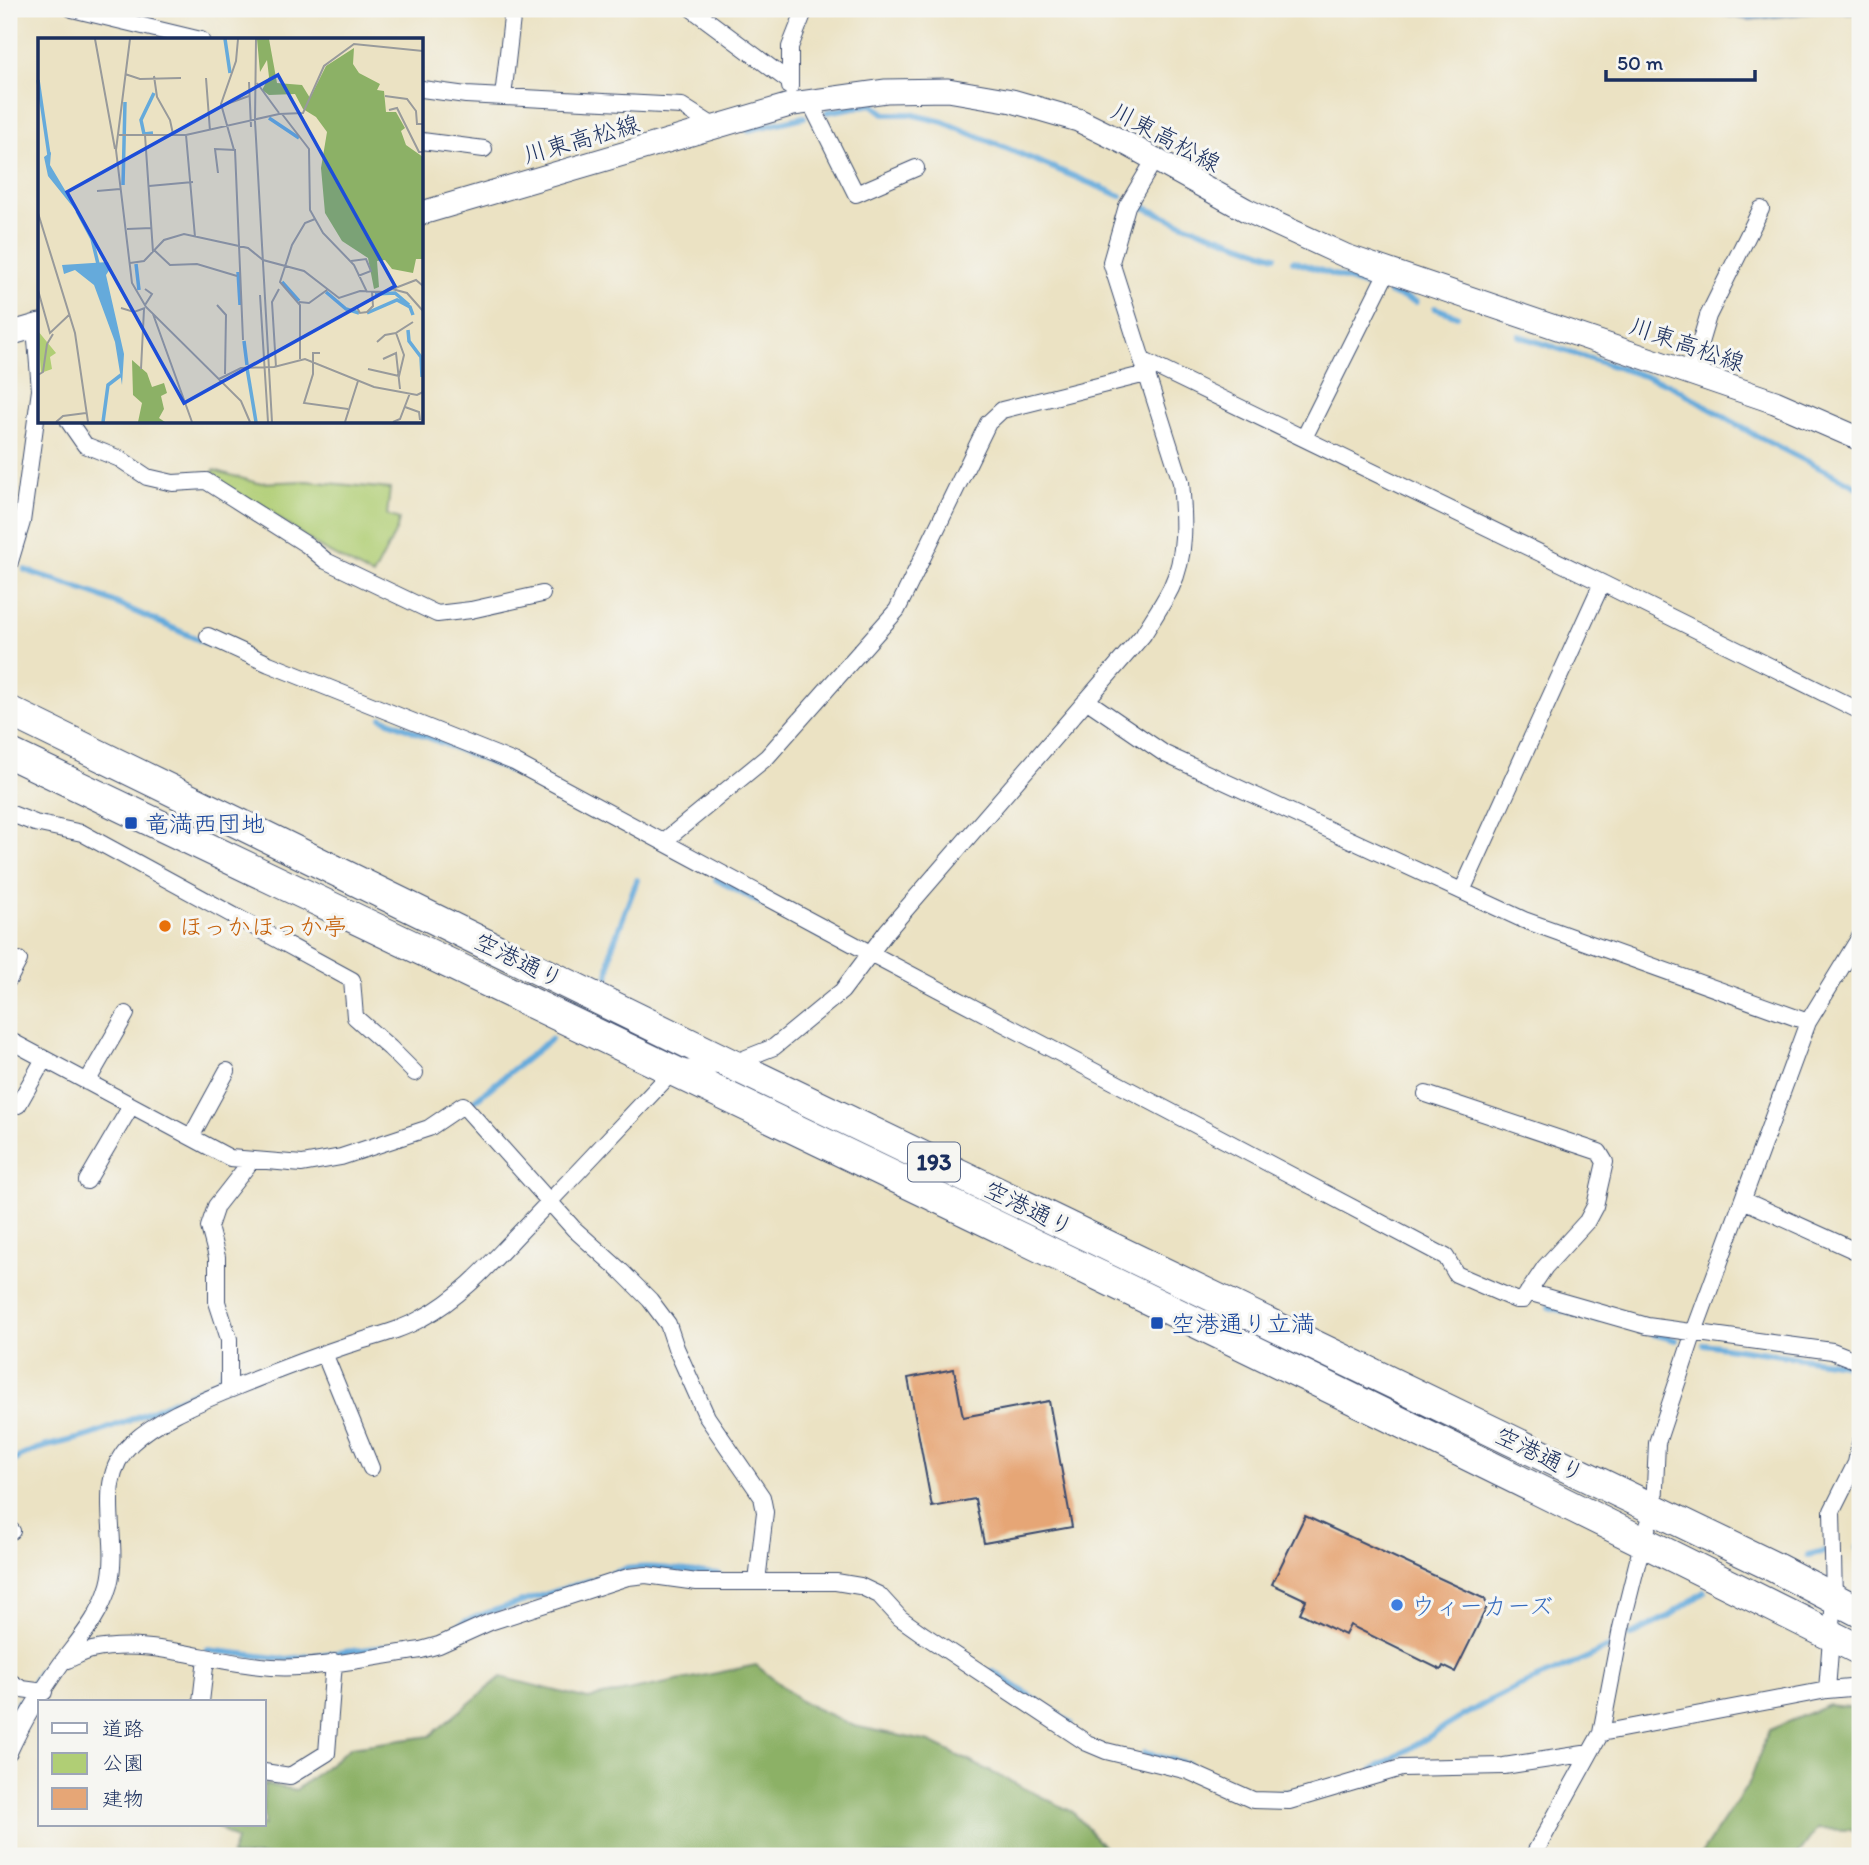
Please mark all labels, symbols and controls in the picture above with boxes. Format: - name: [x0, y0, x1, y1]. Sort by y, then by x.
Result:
- inset map: [38, 38, 424, 424]
- scale bar: [1606, 38, 1755, 82]
- text: 50 m: [1617, 50, 1664, 75]
- street label: 川東高松線: [1106, 96, 1226, 178]
- street label: 川東高松線: [519, 109, 643, 169]
- street label: 川東高松線: [1626, 311, 1748, 377]
- place label: 竜満西団地: [145, 809, 265, 838]
- marker: 竜満西団地: [123, 815, 139, 831]
- place label: ほっかほっか亭: [179, 912, 347, 941]
- marker: ほっかほっか亭: [157, 918, 173, 934]
- street label: 空港通り: [470, 926, 568, 994]
- road number: 193: [908, 1142, 960, 1182]
- street label: 空港通り: [980, 1174, 1078, 1242]
- place label: 空港通り立満: [1171, 1309, 1315, 1338]
- marker: 空港通り立満: [1149, 1315, 1165, 1331]
- street label: 空港通り: [1491, 1420, 1589, 1488]
- place label: ウィーカーズ: [1411, 1591, 1553, 1620]
- marker: ウィーカーズ: [1389, 1597, 1405, 1613]
- legend: [38, 1700, 266, 1826]
- text: 道路: [102, 1716, 144, 1741]
- text: 公園: [102, 1750, 144, 1775]
- text: 建物: [102, 1786, 144, 1811]

